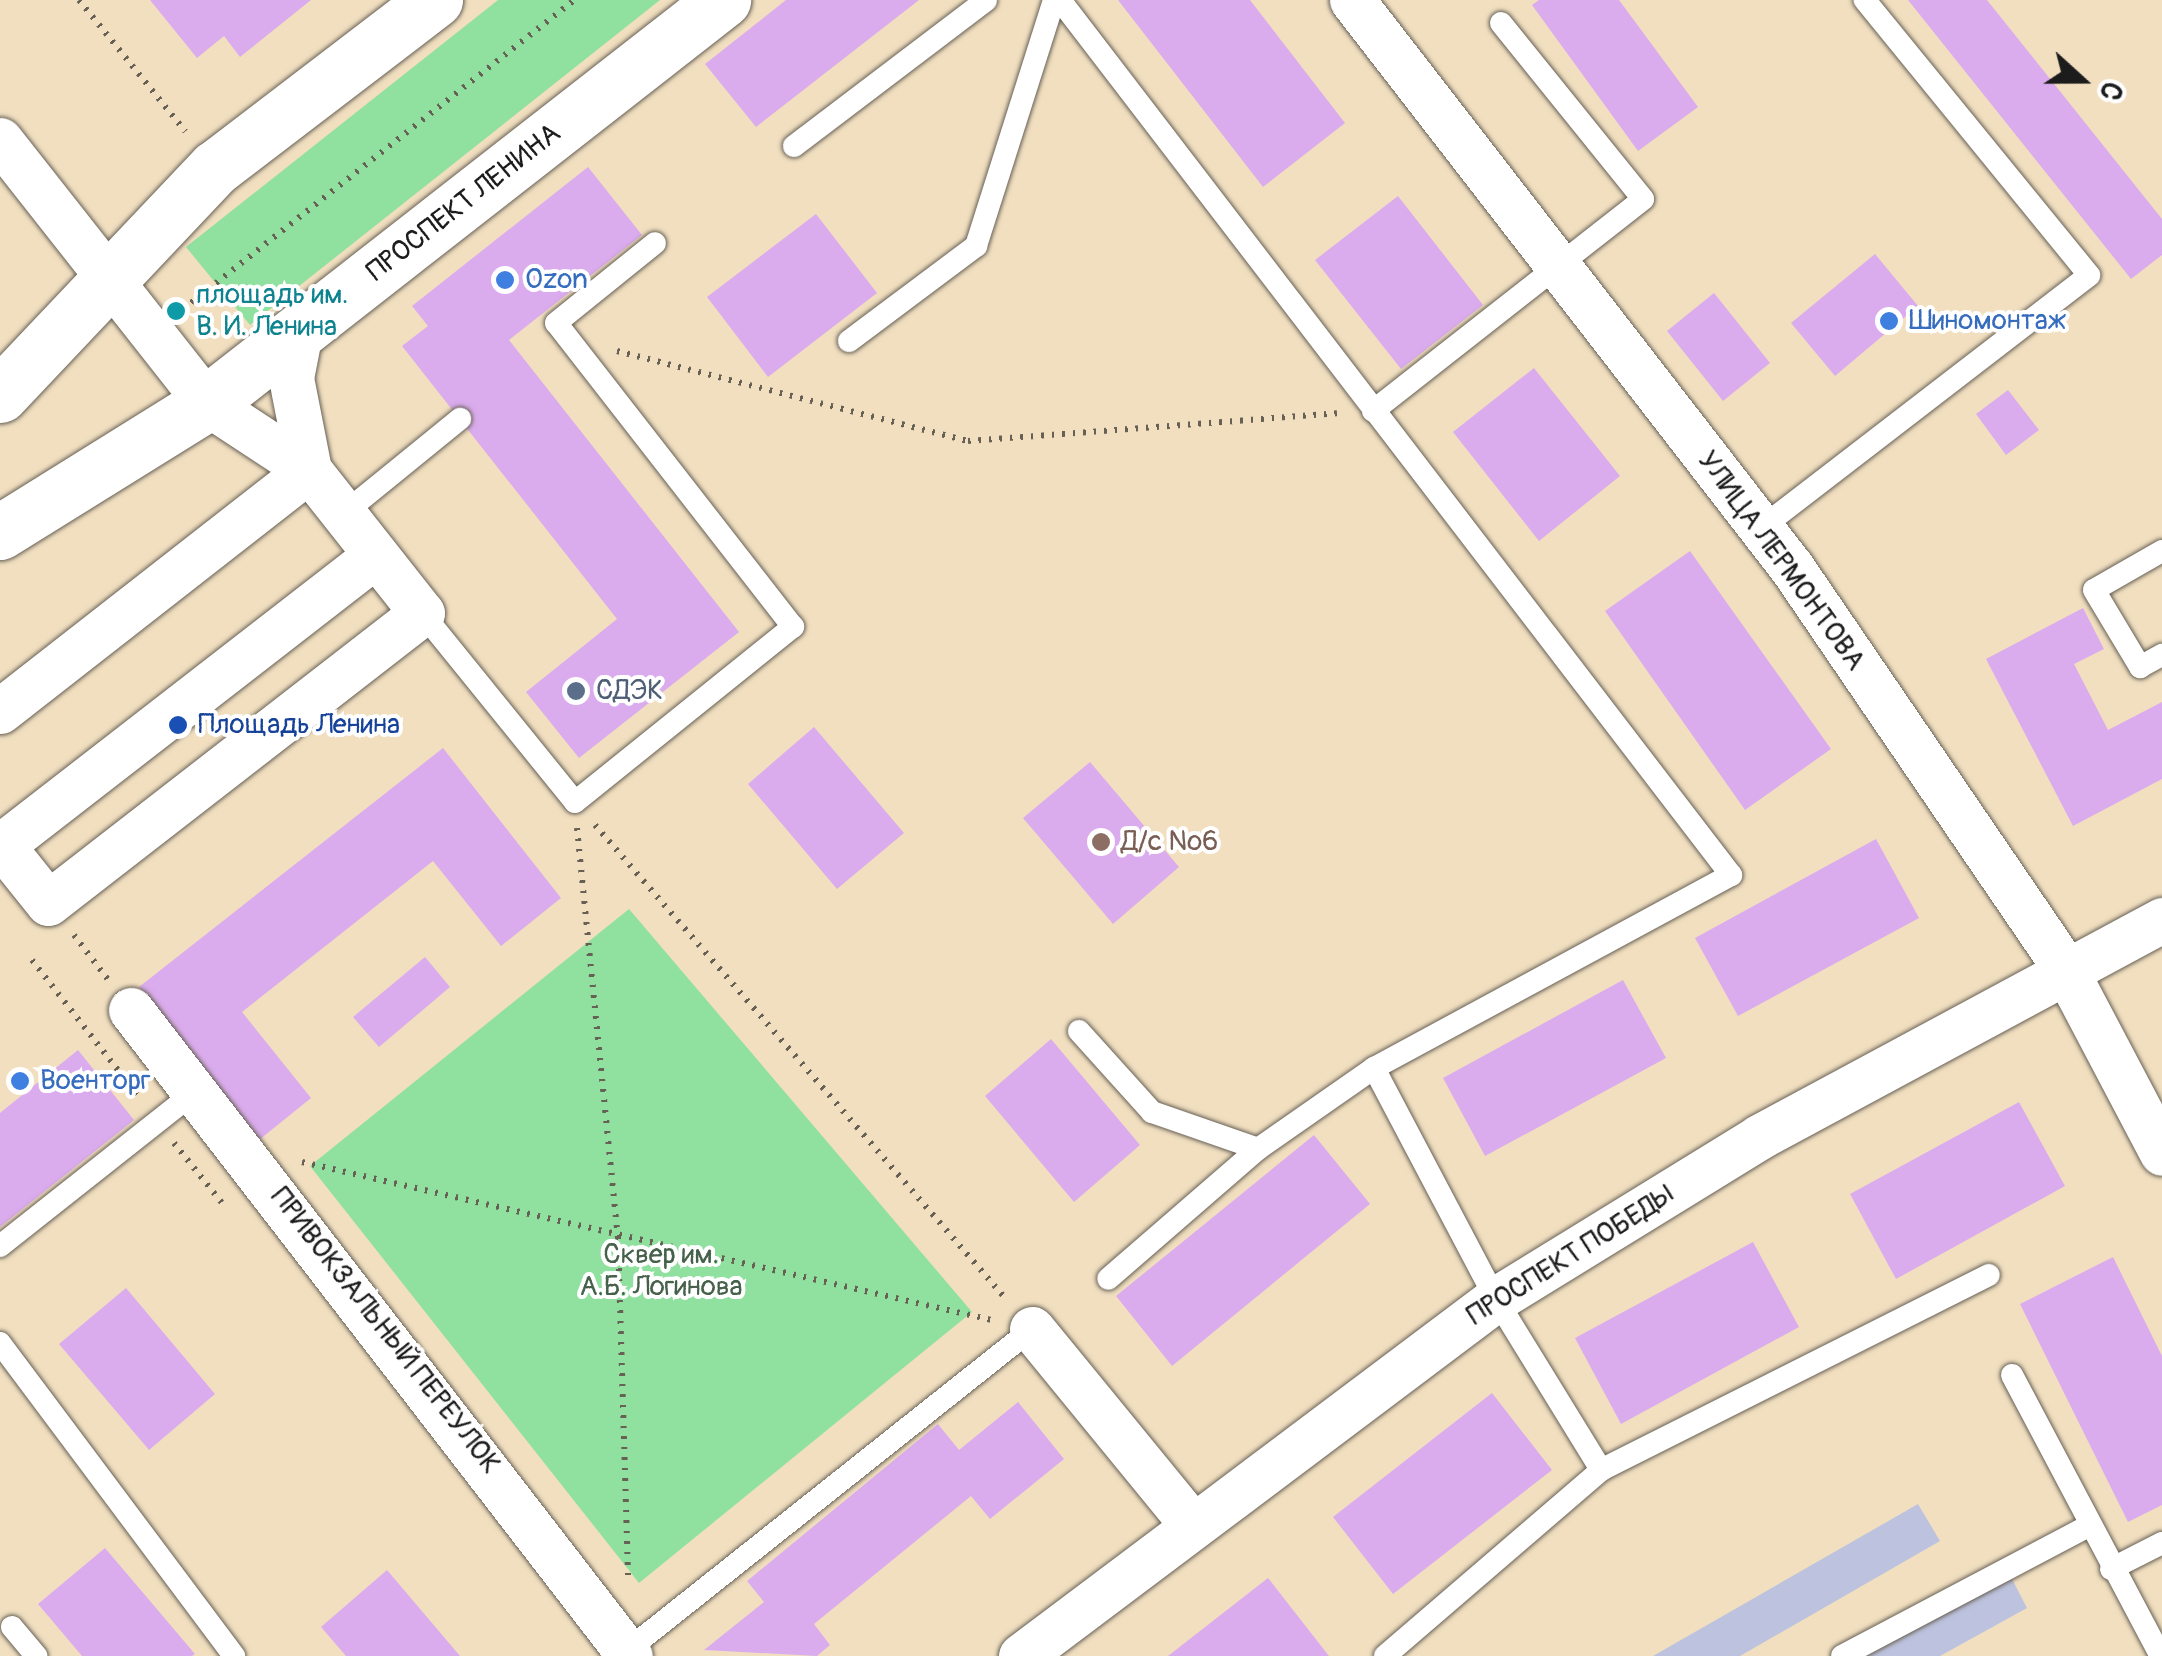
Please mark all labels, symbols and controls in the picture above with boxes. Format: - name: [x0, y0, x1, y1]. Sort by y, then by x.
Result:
- north arrow: [2032, 30, 2132, 130]
- text: С: [2091, 77, 2130, 105]
- street label: ПРОСПЕКТ ЛЕНИНА: [360, 117, 568, 289]
- place label: Ozon: [525, 263, 588, 297]
- marker: Ozon: [494, 269, 516, 291]
- place label: площадь им. В. И. Ленина: [196, 278, 348, 344]
- marker: площадь им. В. И. Ленина: [165, 300, 187, 322]
- place label: Шиномонтаж: [1909, 304, 2066, 338]
- marker: Шиномонтаж: [1878, 310, 1900, 332]
- street label: УЛИЦА ЛЕРМОНТОВА: [1690, 445, 1872, 677]
- place label: СДЭК: [596, 674, 663, 708]
- marker: СДЭК: [565, 680, 587, 702]
- place label: Площадь Ленина: [198, 708, 400, 742]
- marker: Площадь Ленина: [167, 714, 189, 736]
- place label: Д/с №6: [1121, 825, 1218, 859]
- marker: Д/с №6: [1090, 831, 1112, 853]
- place label: Военторг: [40, 1064, 150, 1098]
- marker: Военторг: [9, 1070, 31, 1092]
- street label: ПРОСПЕКТ ПОБЕДЫ: [1461, 1179, 1681, 1333]
- street label: ПРИВОКЗАЛЬНЫЙ ПЕРЕУЛОК: [263, 1181, 507, 1481]
- park label: Сквер им. А.Б. Логинова: [580, 1238, 742, 1304]

